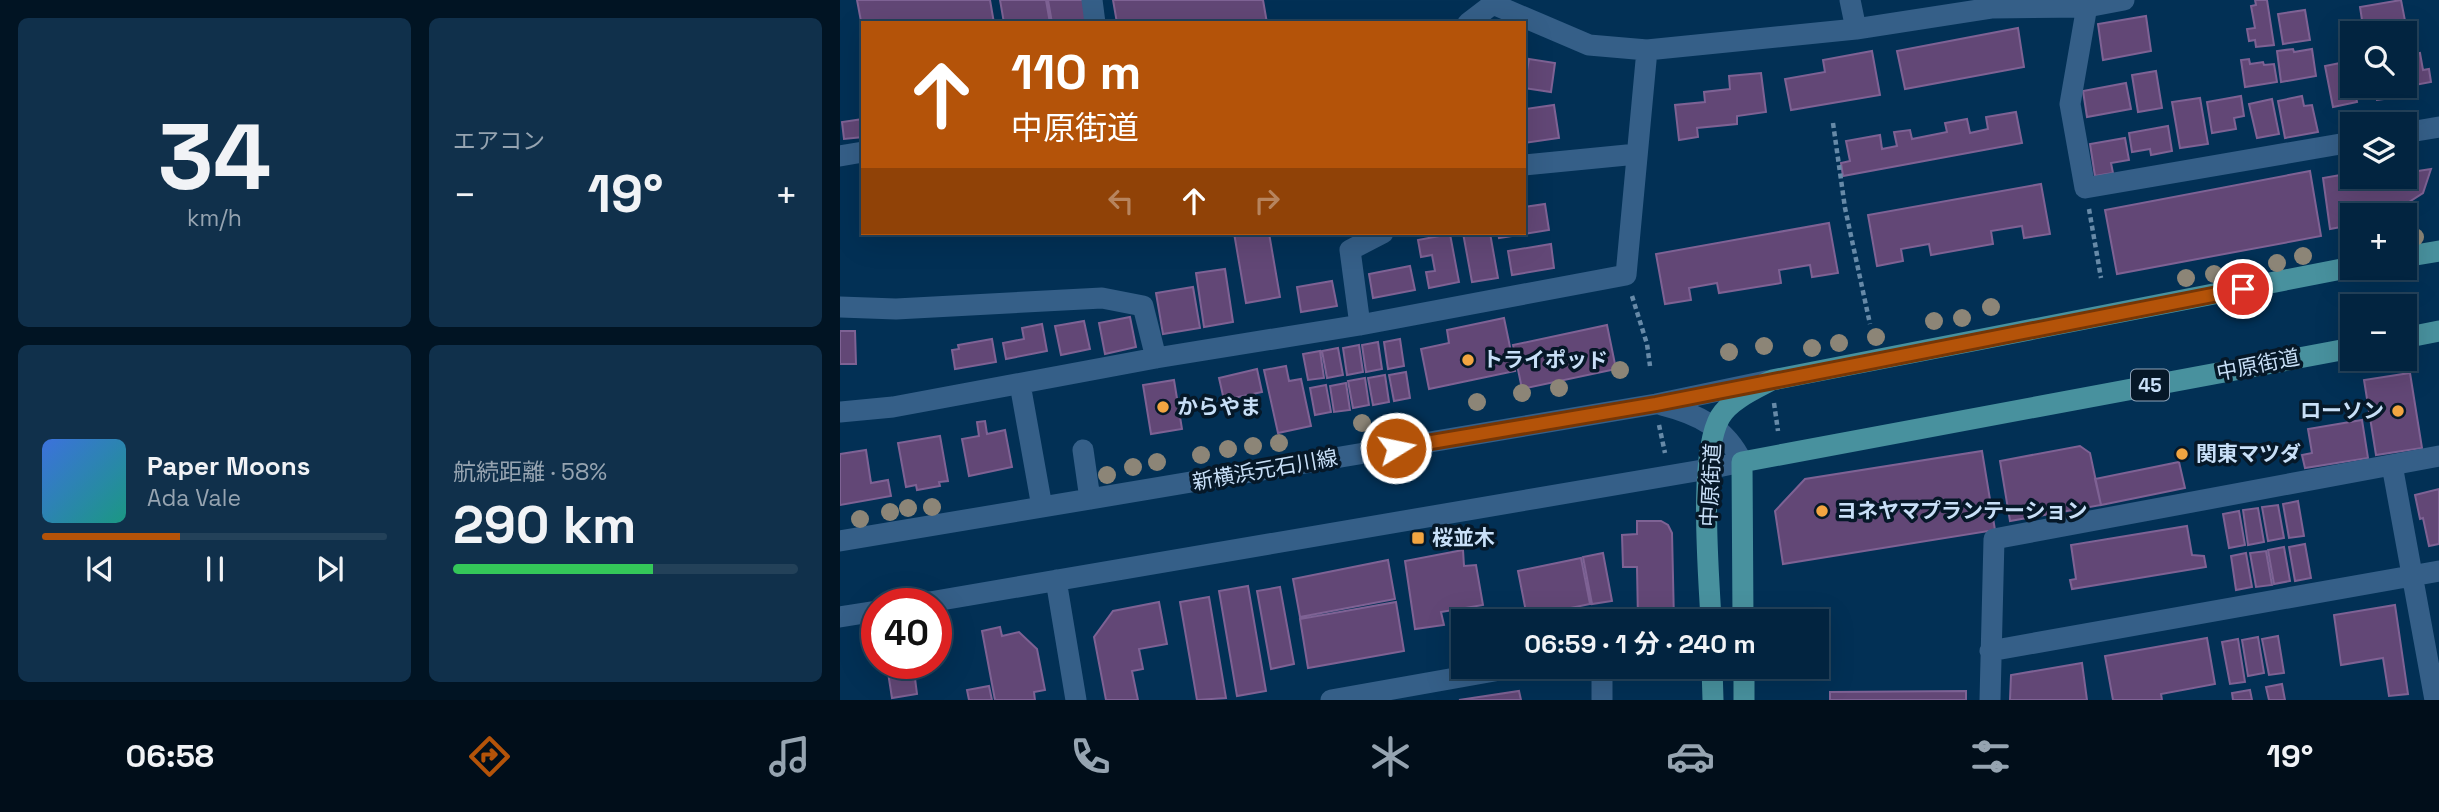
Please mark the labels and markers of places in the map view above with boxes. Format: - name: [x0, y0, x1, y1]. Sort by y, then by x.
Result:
- pin: [2213, 259, 2273, 319]
- place label: トライポッド: [1482, 346, 1608, 373]
- marker: トライポッド: [1460, 352, 1476, 368]
- place label: からやま: [1177, 393, 1261, 420]
- place label: ローソン: [2300, 397, 2384, 424]
- marker: からやま: [1155, 399, 1171, 415]
- marker: ローソン: [2390, 403, 2406, 419]
- place label: 関東マツダ: [2196, 440, 2301, 467]
- marker: 関東マツダ: [2174, 446, 2190, 462]
- place label: ヨネヤマプランテーション: [1836, 497, 2088, 524]
- marker: ヨネヤマプランテーション: [1814, 503, 1830, 519]
- place label: 桜並木: [1432, 524, 1495, 551]
- marker: 桜並木: [1410, 530, 1426, 546]

